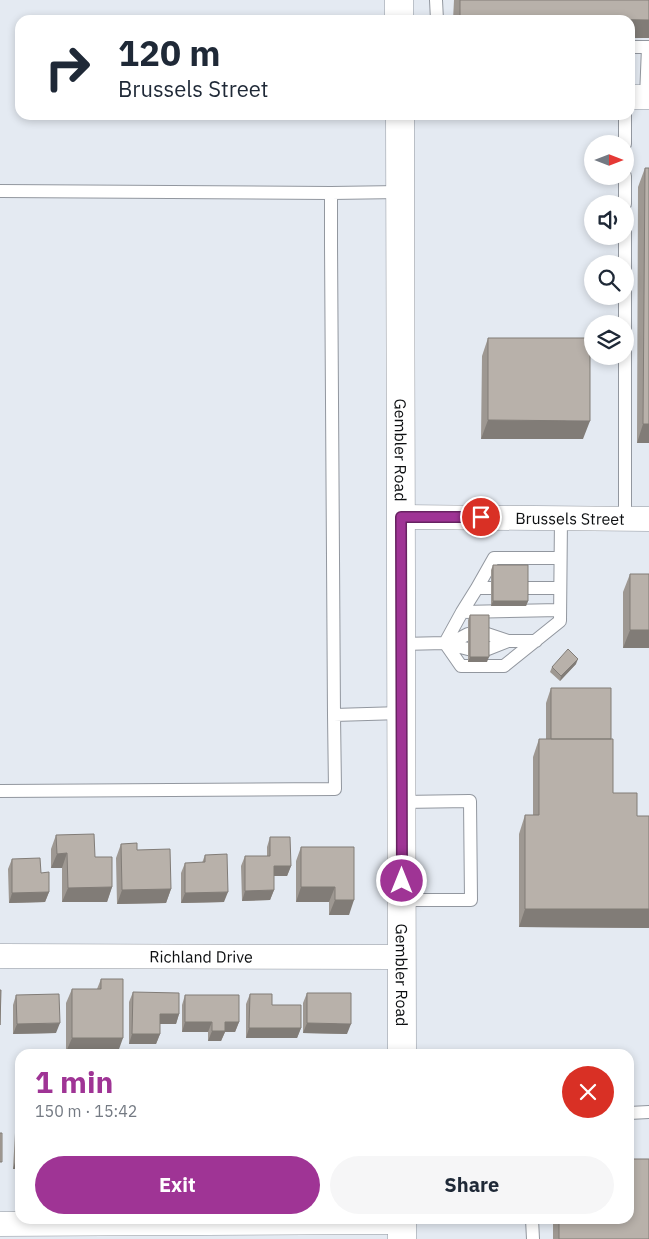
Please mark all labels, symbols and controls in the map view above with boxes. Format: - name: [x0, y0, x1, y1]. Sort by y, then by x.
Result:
- text: 120 m: [118, 30, 221, 76]
- icon: right: [35, 35, 100, 100]
- text: Brussels Street: [118, 74, 269, 103]
- north arrow: [584, 135, 634, 185]
- map controls: [584, 135, 634, 365]
- button: sound: [584, 195, 634, 245]
- button: search: [584, 255, 634, 305]
- button: layers: [584, 315, 634, 365]
- street label: Gembler Road: [391, 399, 411, 501]
- pin: [460, 496, 502, 538]
- icon: arrive: [467, 503, 495, 531]
- street label: Brussels Street: [515, 508, 625, 529]
- position arrow: [375, 854, 427, 906]
- street label: Gembler Road: [392, 924, 412, 1026]
- street label: Richland Drive: [149, 946, 253, 967]
- text: 1 min: [35, 1062, 113, 1101]
- button: close: [562, 1066, 614, 1118]
- text: 150 m · 15:42: [35, 1101, 137, 1121]
- button: Exit: [35, 1156, 320, 1214]
- button: Share: [330, 1156, 614, 1214]

